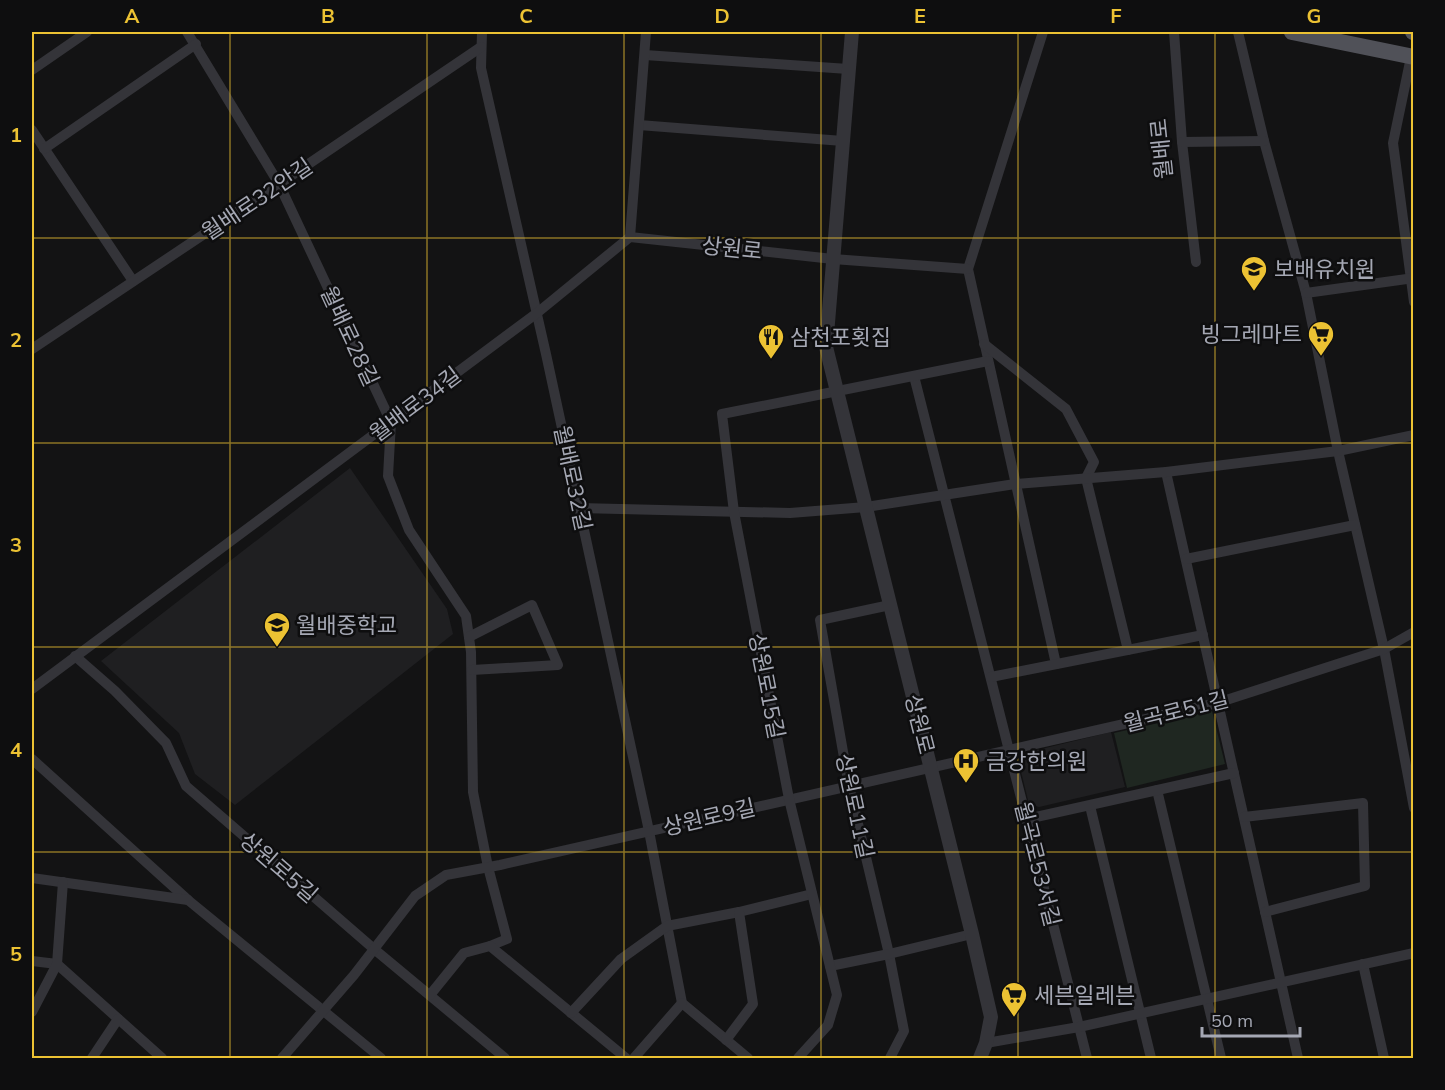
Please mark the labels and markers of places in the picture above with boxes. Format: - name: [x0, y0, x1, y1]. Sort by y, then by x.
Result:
- school or university icon: 보배유치원: [1239, 254, 1269, 292]
- place label: 보배유치원: [1274, 255, 1375, 283]
- supermarket icon: 빙그레마트: [1306, 319, 1336, 357]
- place label: 빙그레마트: [1201, 320, 1302, 348]
- restaurant icon: 삼천포횟집: [756, 322, 786, 360]
- place label: 삼천포횟집: [790, 323, 891, 351]
- school or university icon: 월배중학교: [262, 610, 292, 648]
- place label: 월배중학교: [296, 611, 397, 639]
- hospital icon: 금강한의원: [951, 746, 981, 784]
- place label: 금강한의원: [986, 747, 1087, 775]
- supermarket icon: 세븐일레븐: [999, 980, 1029, 1018]
- place label: 세븐일레븐: [1034, 981, 1135, 1009]

